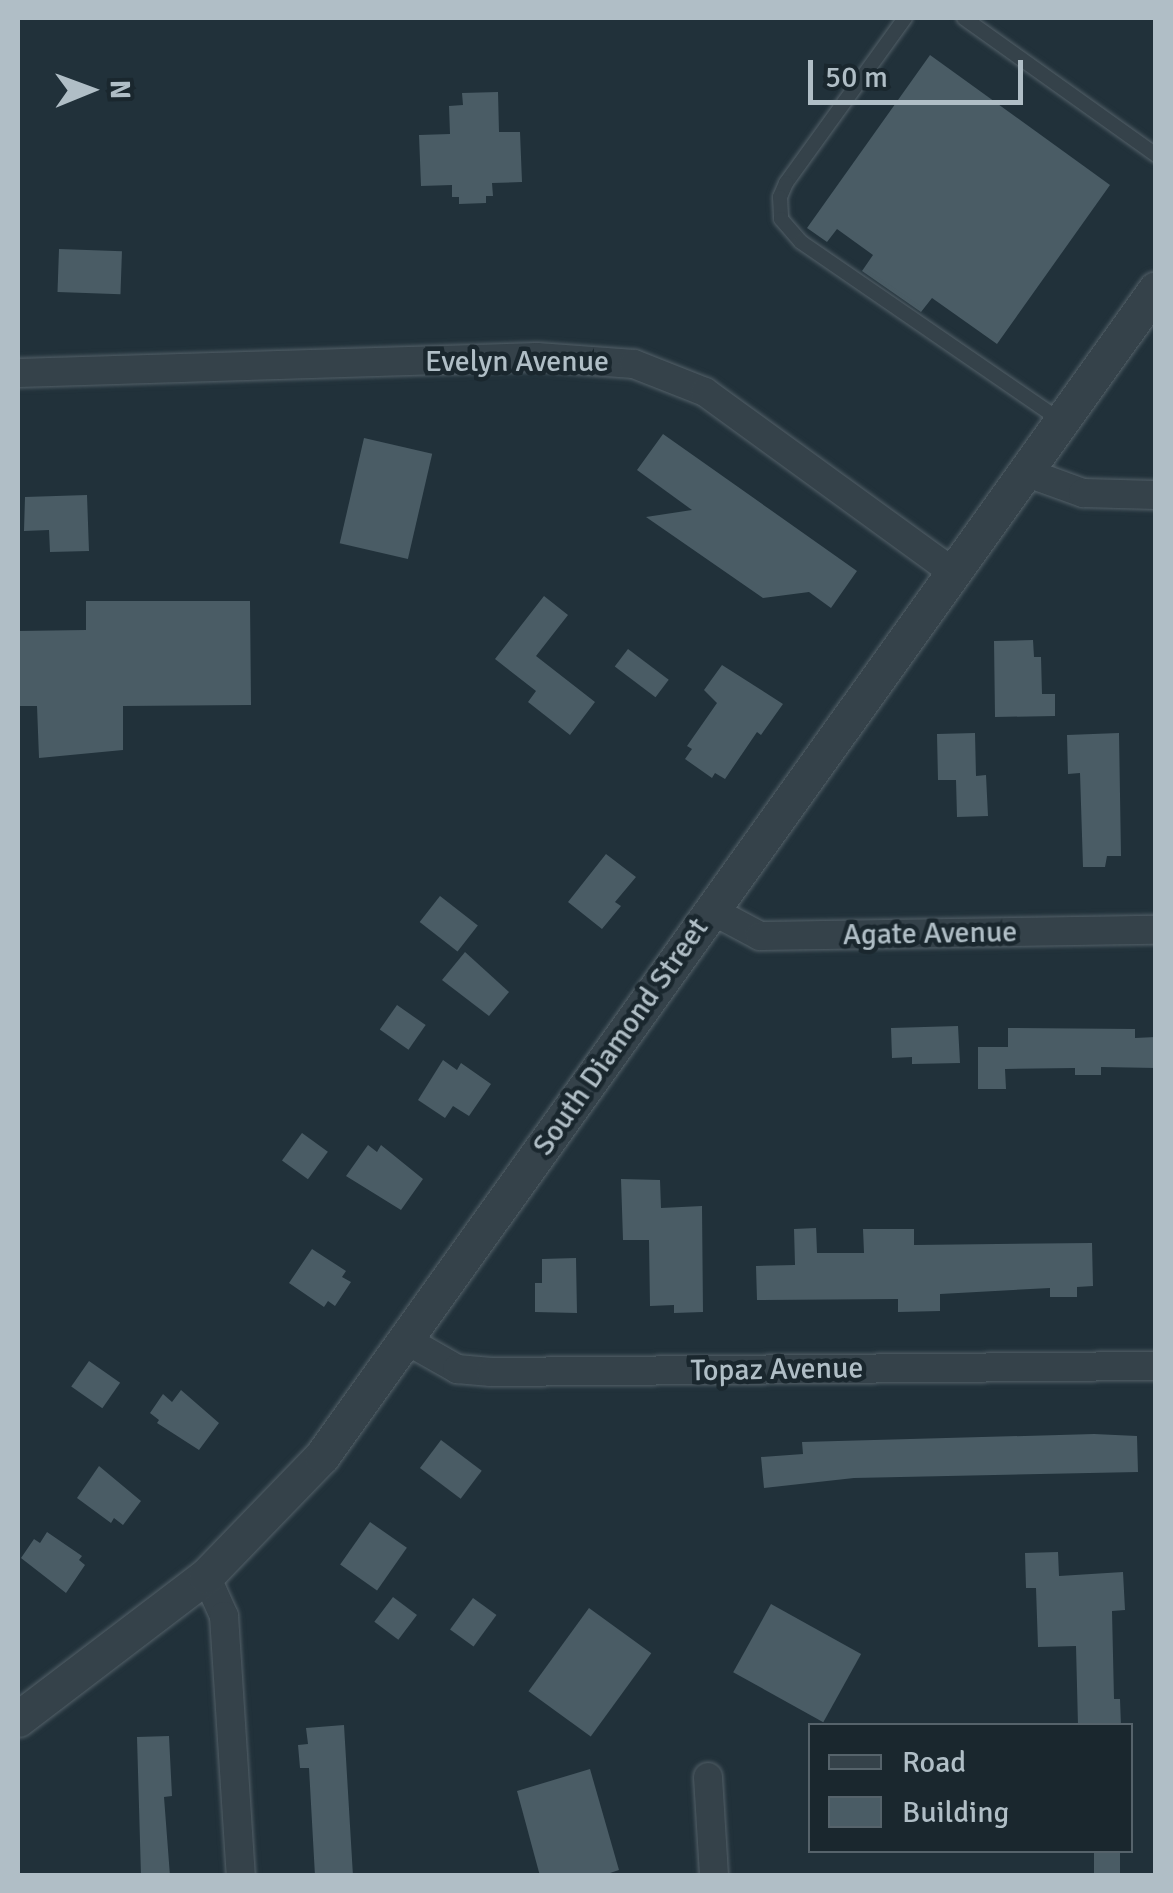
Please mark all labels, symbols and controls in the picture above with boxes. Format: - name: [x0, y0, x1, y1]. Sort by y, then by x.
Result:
- north arrow: [40, 40, 140, 140]
- scale bar: [813, 40, 1028, 102]
- text: 50 m: [825, 59, 888, 96]
- text: N: [103, 79, 137, 100]
- street label: Evelyn Avenue: [425, 344, 609, 380]
- street label: South Diamond Street: [526, 911, 716, 1163]
- street label: Agate Avenue: [842, 914, 1018, 954]
- street label: Topaz Avenue: [690, 1350, 864, 1390]
- legend: [808, 1723, 1133, 1853]
- text: Road: [902, 1744, 966, 1781]
- text: Building: [902, 1794, 1009, 1831]

